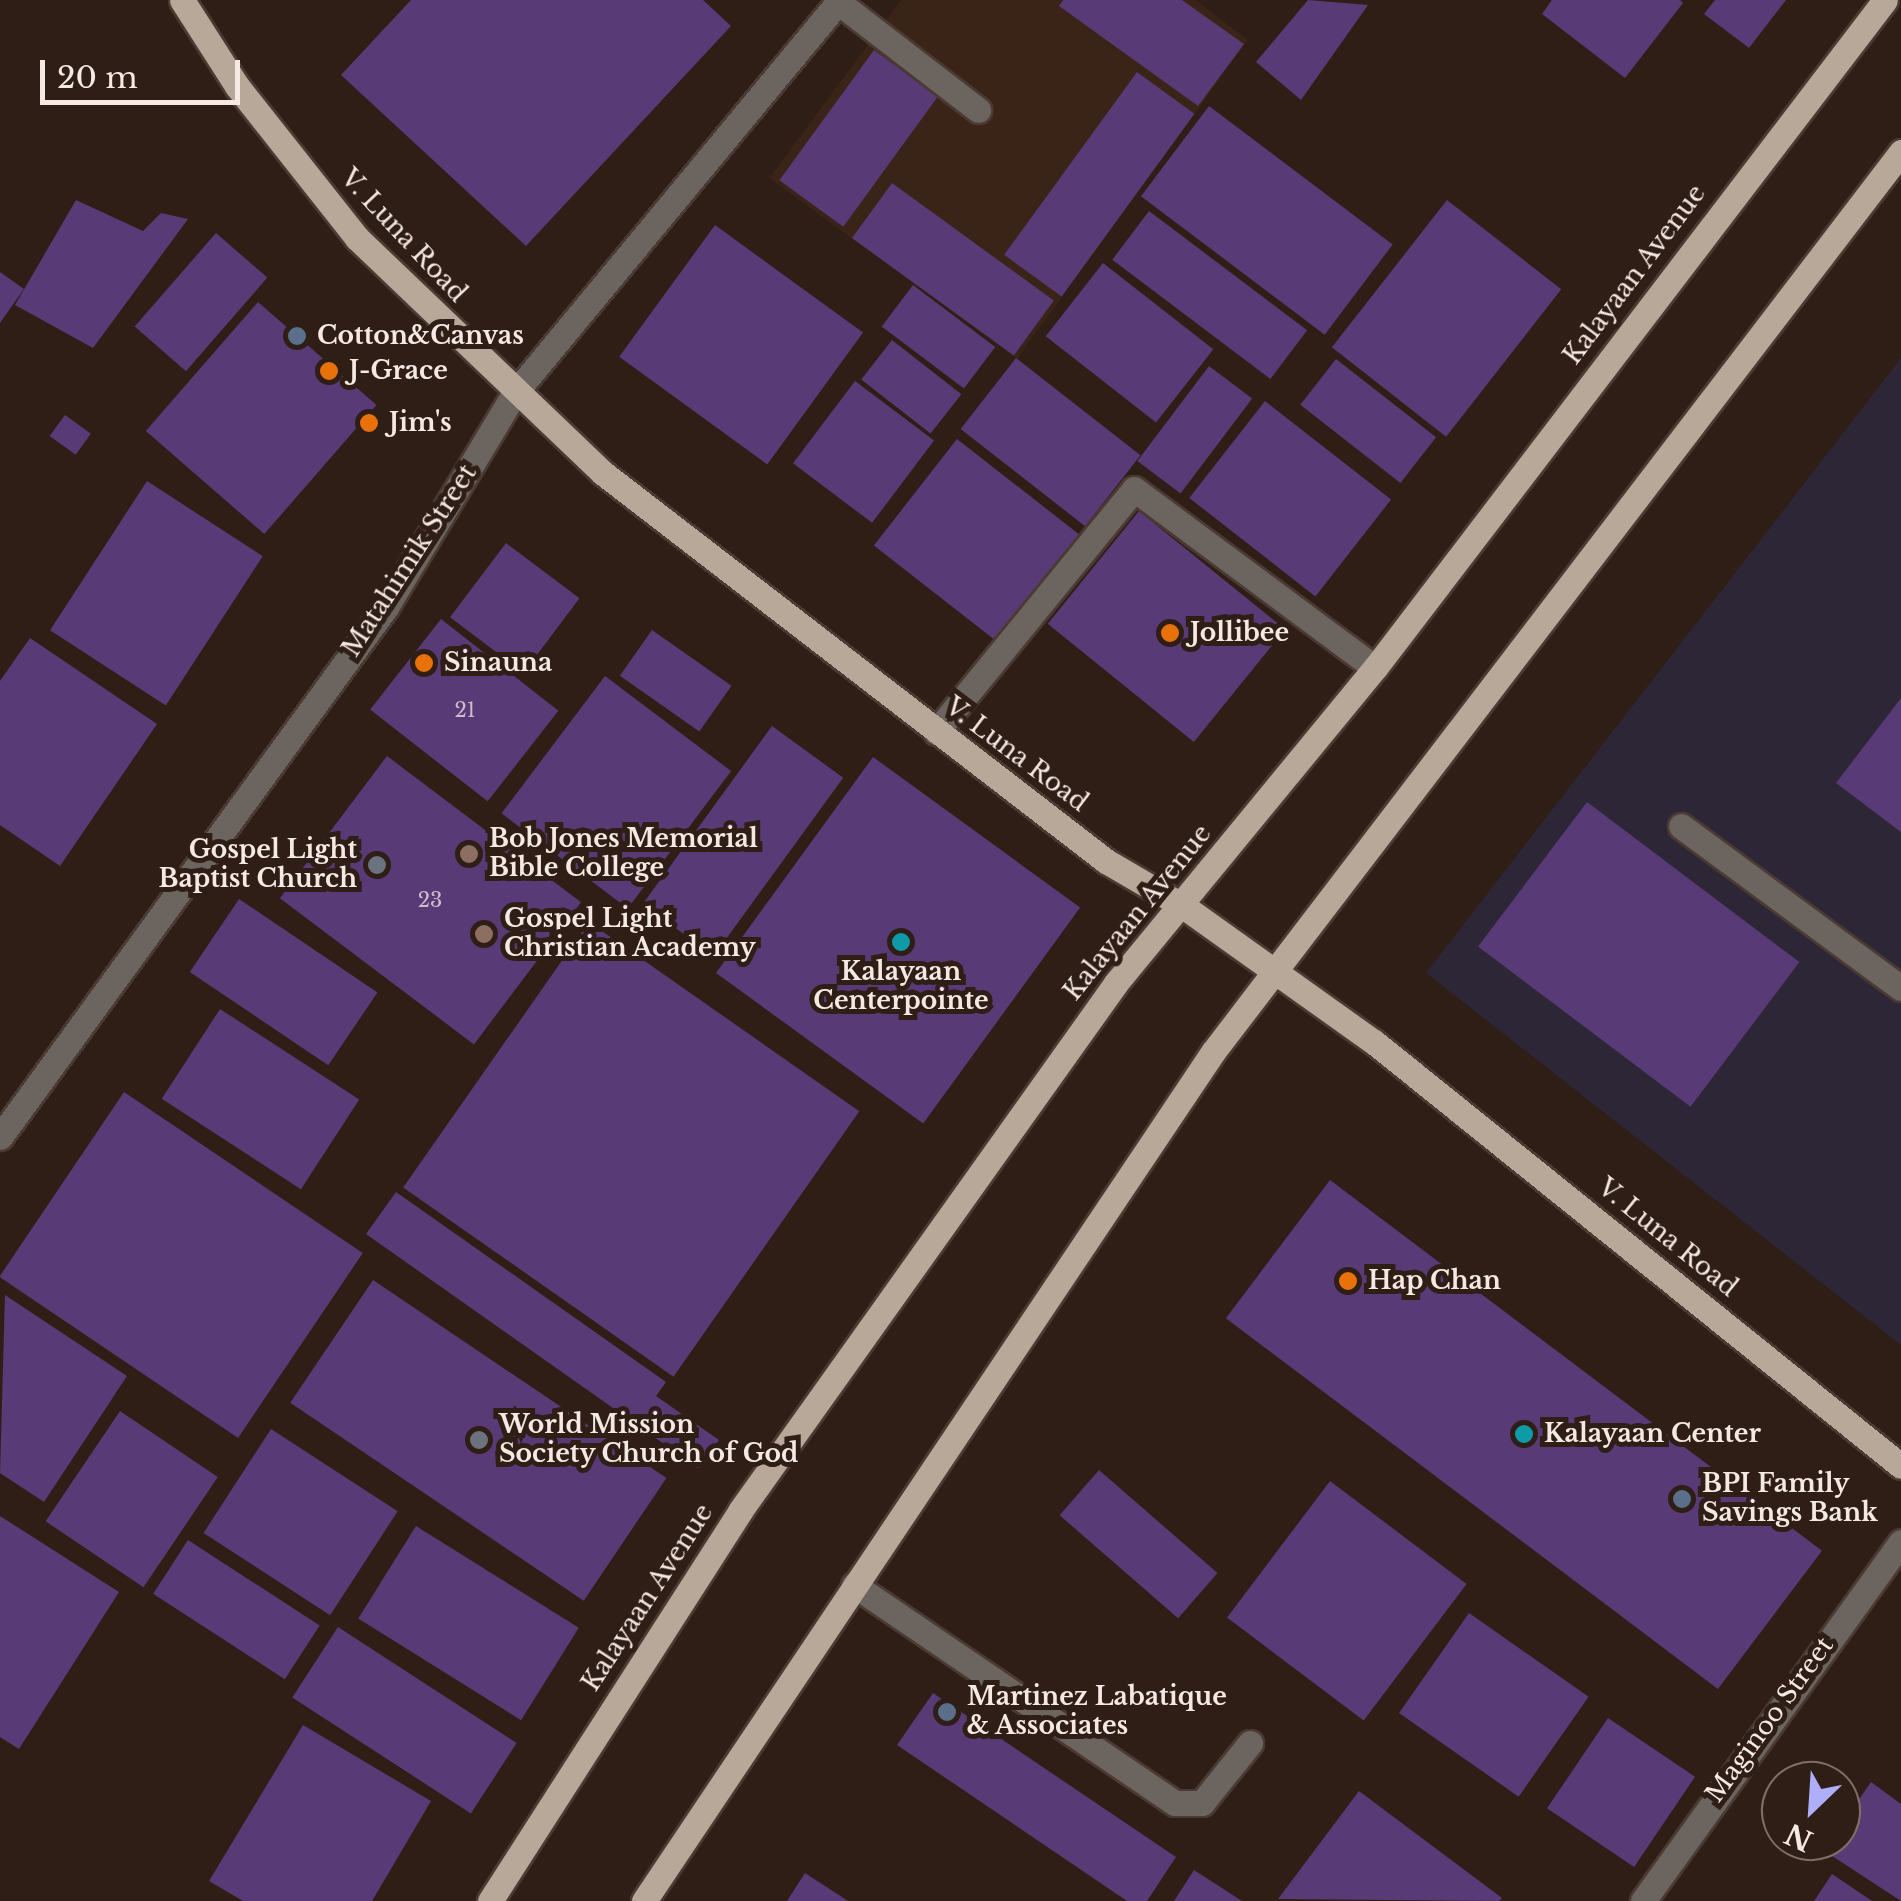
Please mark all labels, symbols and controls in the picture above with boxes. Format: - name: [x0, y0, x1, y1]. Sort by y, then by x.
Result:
- scale bar: [45, 40, 245, 102]
- text: 20 m: [57, 59, 138, 96]
- street label: V. Luna Road: [334, 163, 472, 309]
- street label: Kalayaan Avenue: [1557, 179, 1713, 371]
- place label: Cotton&Canvas: [317, 321, 524, 351]
- marker: Cotton&Canvas: [286, 325, 308, 347]
- place label: J-Grace: [349, 356, 448, 386]
- marker: J-Grace: [318, 360, 340, 382]
- place label: Jim's: [389, 408, 452, 438]
- marker: Jim's: [358, 412, 380, 434]
- street label: Matahimik Street: [337, 459, 483, 663]
- place label: Jollibee: [1190, 618, 1289, 648]
- marker: Jollibee: [1159, 622, 1181, 644]
- place label: Sinauna: [444, 648, 552, 678]
- marker: Sinauna: [413, 652, 435, 674]
- street label: V. Luna Road: [939, 692, 1093, 818]
- house number: 21: [454, 698, 476, 722]
- street label: Kalayaan Avenue: [1058, 819, 1218, 1007]
- place label: Bob Jones Memorial Bible College: [489, 825, 758, 884]
- place label: Gospel Light Baptist Church: [158, 836, 357, 895]
- marker: Bob Jones Memorial Bible College: [458, 843, 480, 865]
- marker: Gospel Light Baptist Church: [366, 854, 388, 876]
- house number: 23: [418, 888, 442, 912]
- place label: Gospel Light Christian Academy: [504, 905, 757, 964]
- marker: Gospel Light Christian Academy: [473, 923, 495, 945]
- marker: Kalayaan Centerpointe: [890, 931, 912, 953]
- place label: Kalayaan Centerpointe: [813, 958, 989, 1017]
- street label: V. Luna Road: [1591, 1173, 1743, 1303]
- place label: Hap Chan: [1368, 1266, 1501, 1296]
- marker: Hap Chan: [1337, 1270, 1359, 1292]
- place label: World Mission Society Church of God: [499, 1411, 799, 1470]
- place label: Kalayaan Center: [1544, 1419, 1761, 1449]
- marker: Kalayaan Center: [1513, 1423, 1535, 1445]
- marker: World Mission Society Church of God: [468, 1429, 490, 1451]
- place label: BPI Family Savings Bank: [1702, 1470, 1878, 1529]
- marker: BPI Family Savings Bank: [1671, 1488, 1693, 1510]
- street label: Kalayaan Avenue: [576, 1498, 720, 1698]
- street label: Maginoo Street: [1700, 1632, 1840, 1808]
- place label: Martinez Labatique & Associates: [967, 1683, 1227, 1742]
- marker: Martinez Labatique & Associates: [936, 1701, 958, 1723]
- north arrow: [1761, 1761, 1861, 1861]
- text: N: [1780, 1815, 1818, 1858]

